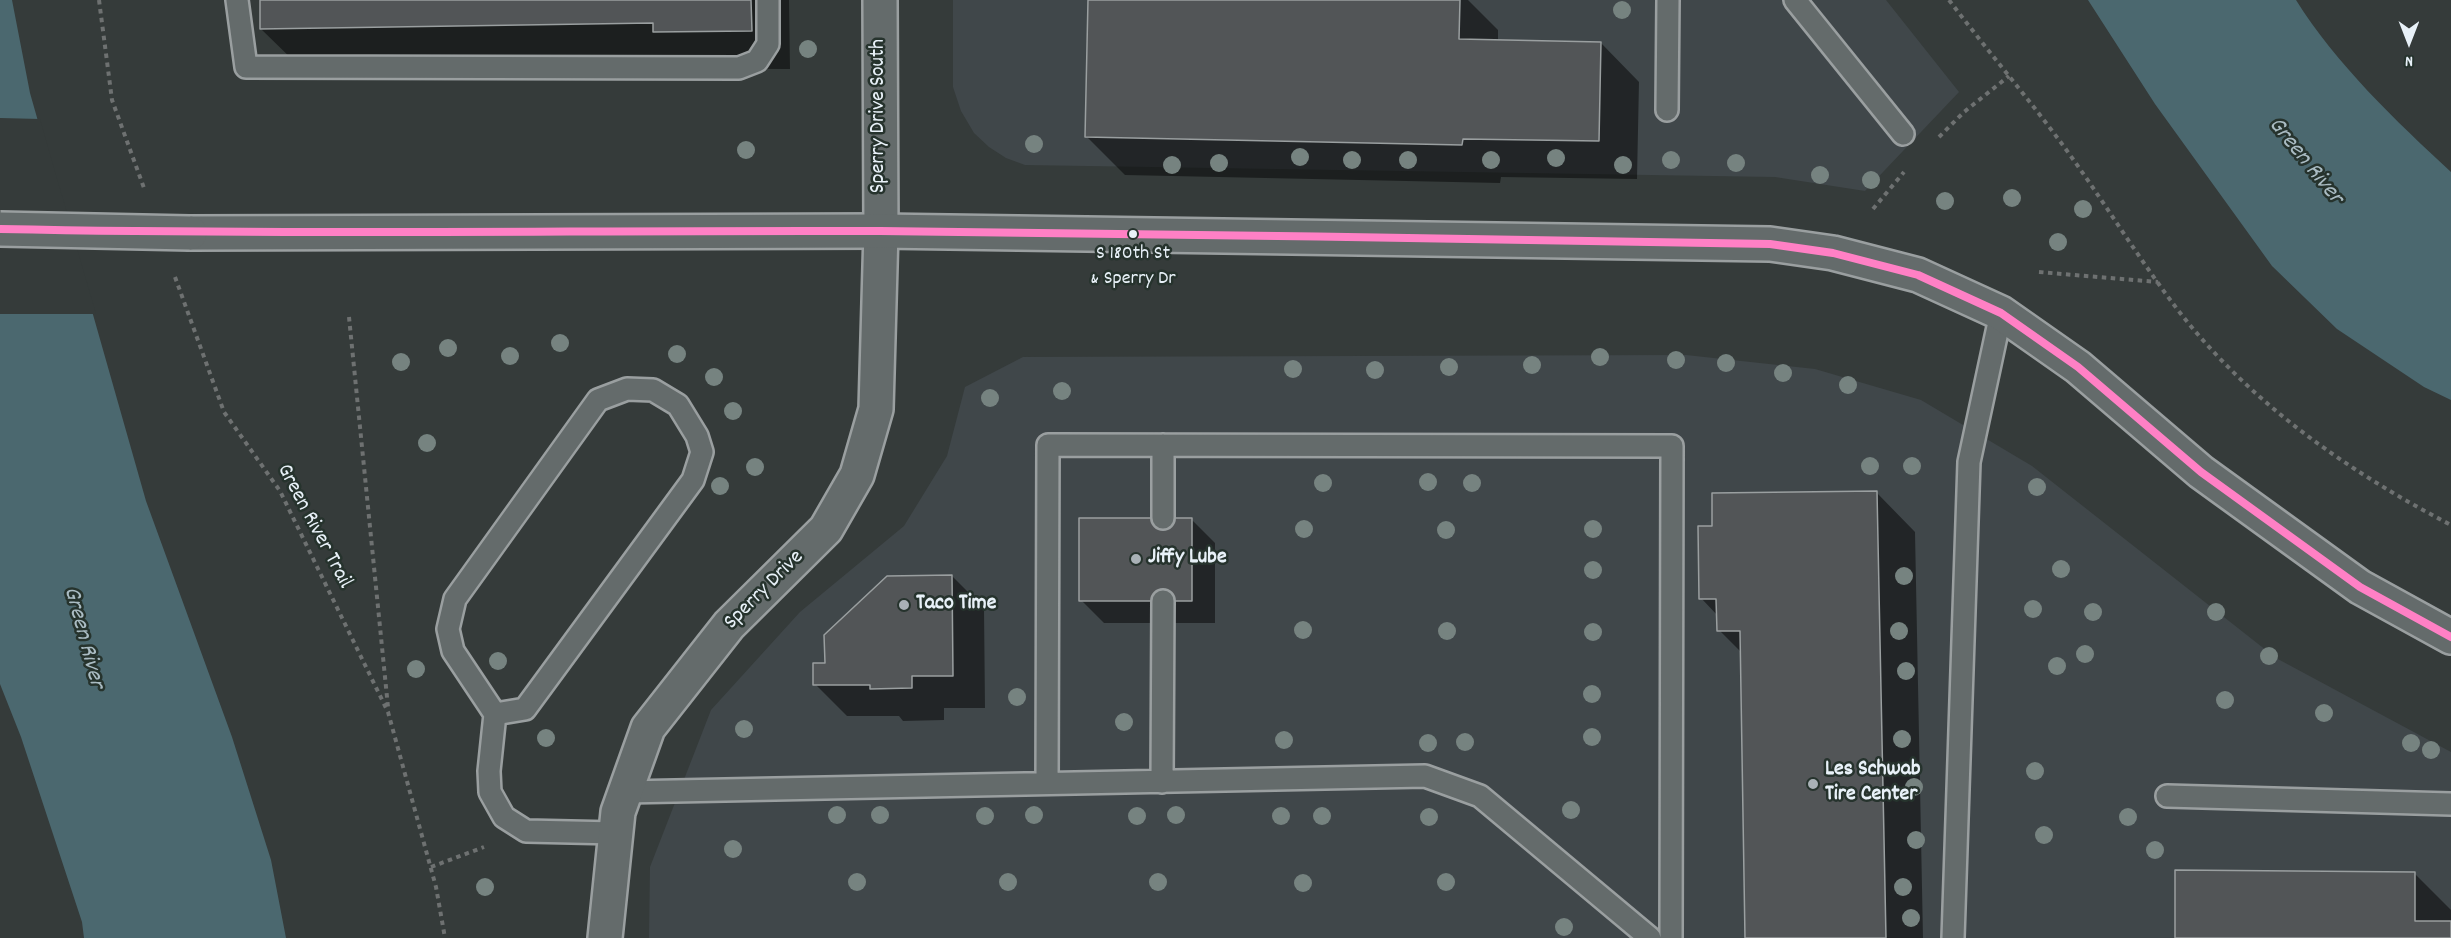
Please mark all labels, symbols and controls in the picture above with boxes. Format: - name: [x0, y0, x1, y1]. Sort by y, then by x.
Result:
- north arrow: [2379, 12, 2439, 72]
- street label: Sperry Drive South: [867, 39, 893, 193]
- text: N: [2405, 49, 2413, 72]
- water label: Green River: [2260, 112, 2348, 212]
- marker: S 180th St & Sperry Dr: [1127, 228, 1139, 240]
- place label: S 180th St & Sperry Dr: [1090, 243, 1176, 290]
- street label: Green River Trail: [269, 460, 357, 594]
- street label: Sperry Drive: [720, 546, 810, 636]
- place label: Jiffy Lube: [1148, 546, 1227, 572]
- marker: Jiffy Lube: [1129, 552, 1143, 566]
- water label: Green River: [55, 584, 109, 692]
- place label: Taco Time: [916, 592, 996, 618]
- marker: Taco Time: [897, 598, 911, 612]
- place label: Les Schwab Tire Center: [1825, 758, 1921, 810]
- marker: Les Schwab Tire Center: [1806, 777, 1820, 791]

